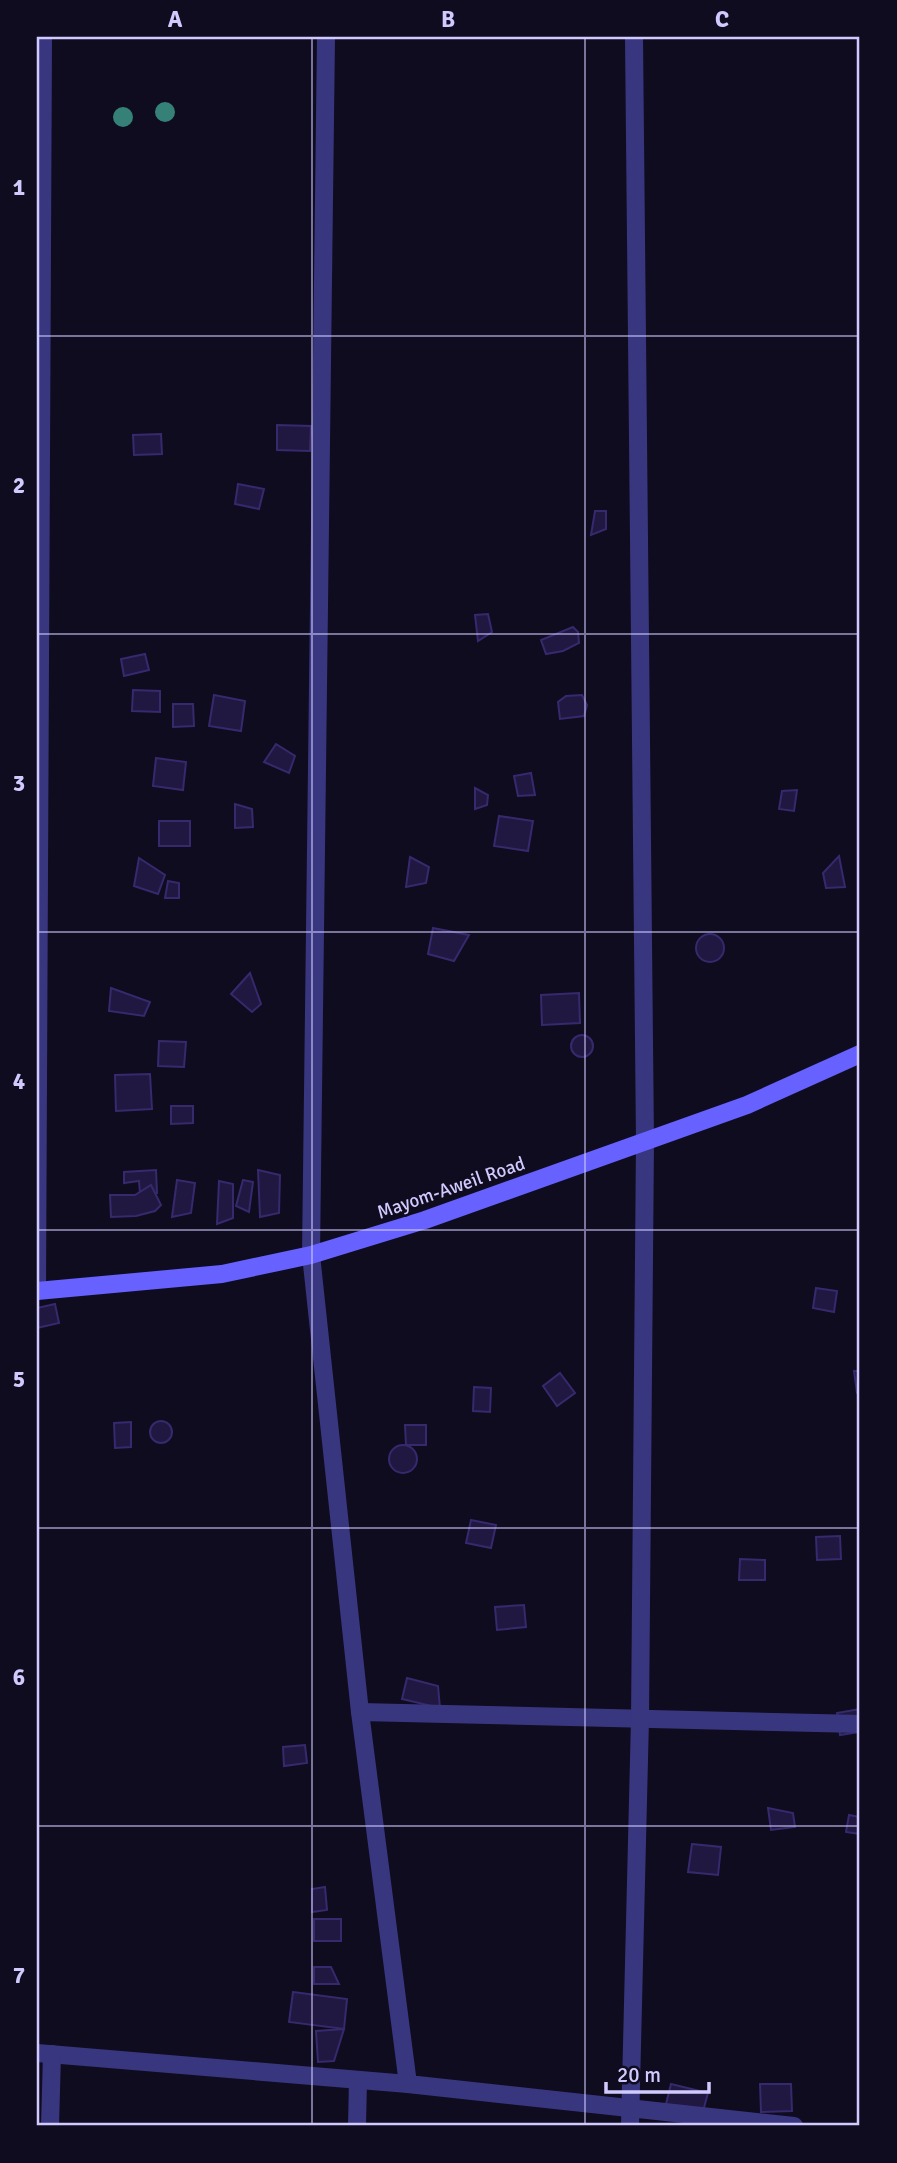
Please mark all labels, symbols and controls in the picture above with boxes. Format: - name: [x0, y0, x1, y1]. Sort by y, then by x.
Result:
- text: A: [168, 5, 183, 34]
- text: B: [441, 5, 455, 34]
- text: C: [715, 5, 729, 34]
- text: 1: [13, 173, 25, 202]
- text: 2: [13, 471, 25, 500]
- text: 3: [13, 769, 25, 798]
- text: 4: [13, 1067, 25, 1096]
- street label: Mayom-Aweil Road: [374, 1151, 528, 1225]
- text: 5: [13, 1365, 25, 1394]
- text: 6: [13, 1663, 25, 1692]
- text: 7: [13, 1961, 25, 1990]
- scale bar: [606, 2051, 710, 2095]
- text: 20 m: [617, 2062, 661, 2088]

